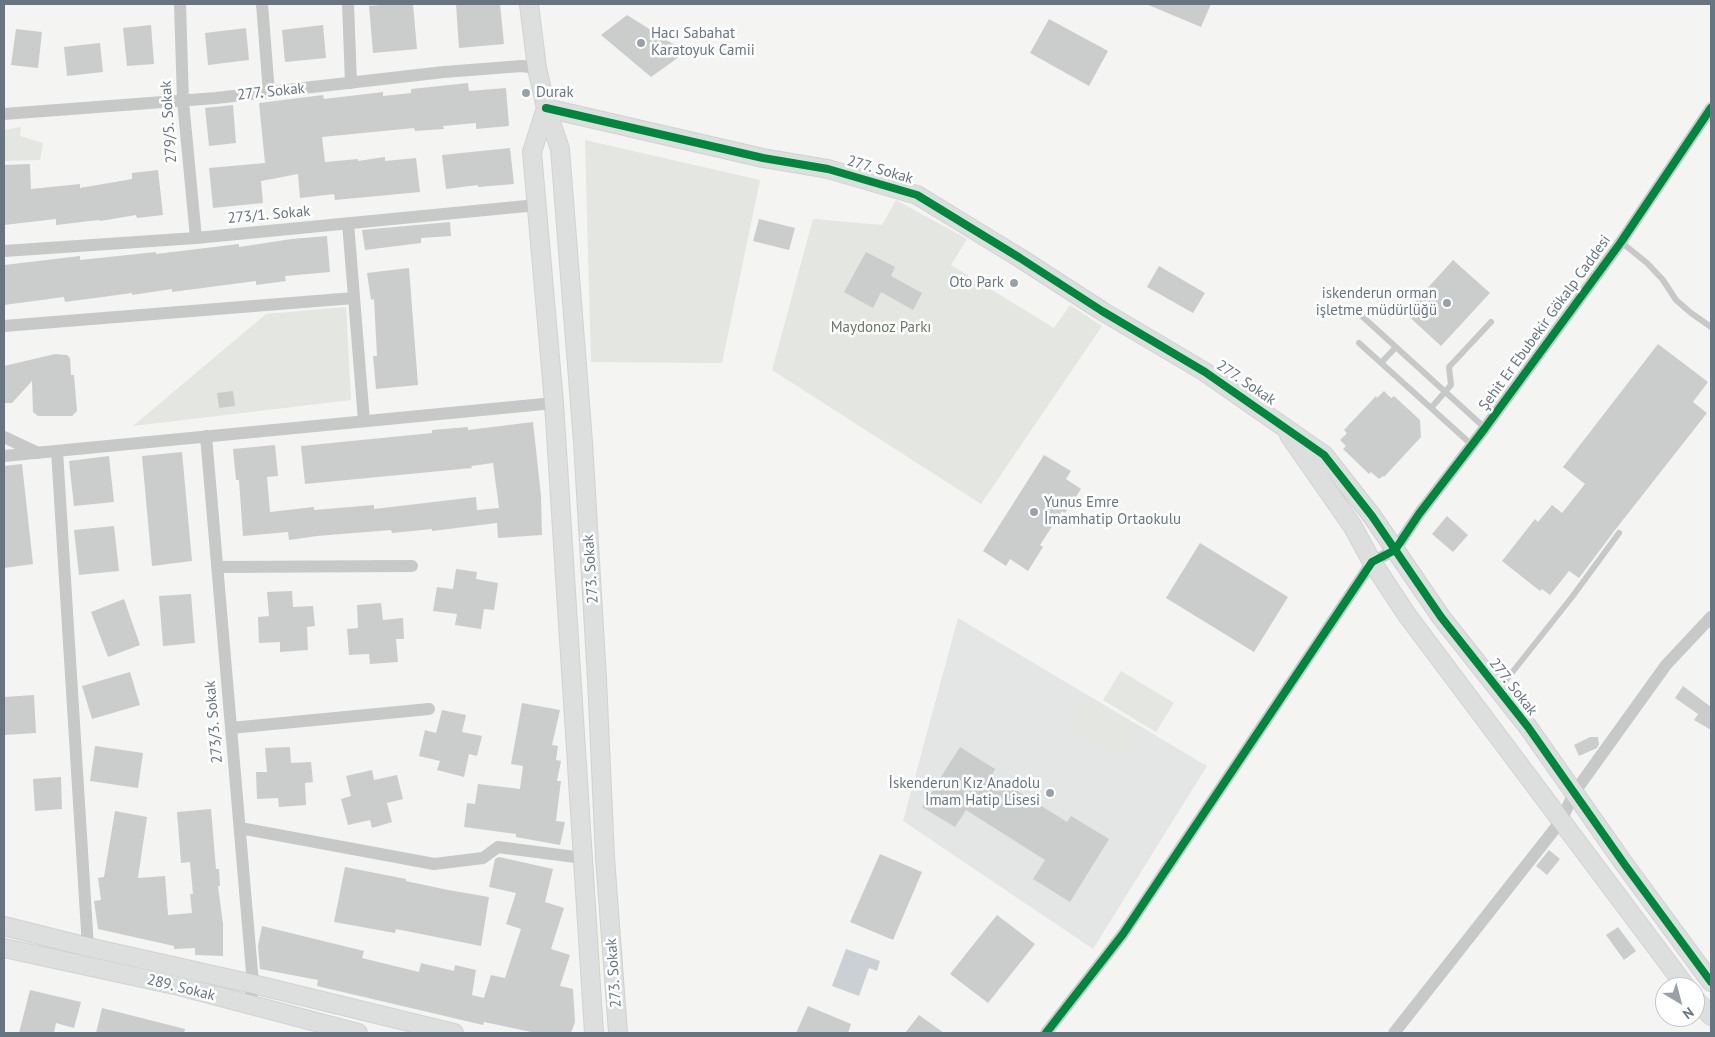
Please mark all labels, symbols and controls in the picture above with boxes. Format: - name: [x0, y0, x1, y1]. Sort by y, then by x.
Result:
- place label: Hacı Sabahat Karatoyuk Camii: [651, 25, 755, 60]
- marker: Hacı Sabahat Karatoyuk Camii: [635, 37, 647, 49]
- street label: 279/5. Sokak: [157, 80, 181, 164]
- street label: 277. Sokak: [236, 80, 306, 104]
- place label: Durak: [536, 84, 574, 102]
- marker: Durak: [520, 87, 532, 99]
- street label: 277. Sokak: [845, 152, 915, 188]
- street label: 273/1. Sokak: [227, 202, 311, 228]
- street label: Şehit Er Ebubekir Gökalp Caddesi: [1475, 232, 1615, 414]
- place label: Oto Park: [949, 274, 1004, 292]
- marker: Oto Park: [1008, 277, 1020, 289]
- place label: iskenderun orman işletme müdürlüğü: [1316, 285, 1437, 320]
- marker: iskenderun orman işletme müdürlüğü: [1441, 297, 1453, 309]
- park label: Maydonoz Parkı: [831, 319, 931, 337]
- street label: 277. Sokak: [1213, 357, 1279, 409]
- place label: Yunus Emre İmamhatip Ortaokulu: [1044, 494, 1181, 529]
- marker: Yunus Emre İmamhatip Ortaokulu: [1028, 506, 1040, 518]
- street label: 273. Sokak: [580, 534, 602, 604]
- street label: 277. Sokak: [1485, 655, 1541, 719]
- street label: 273/3. Sokak: [201, 680, 227, 764]
- place label: İskenderun Kız Anadolu İmam Hatip Lisesi: [889, 775, 1040, 810]
- marker: İskenderun Kız Anadolu İmam Hatip Lisesi: [1044, 787, 1056, 799]
- street label: 273. Sokak: [603, 938, 625, 1008]
- street label: 289. Sokak: [145, 971, 217, 1005]
- north arrow: [1655, 977, 1705, 1027]
- text: N: [1679, 1003, 1698, 1023]

